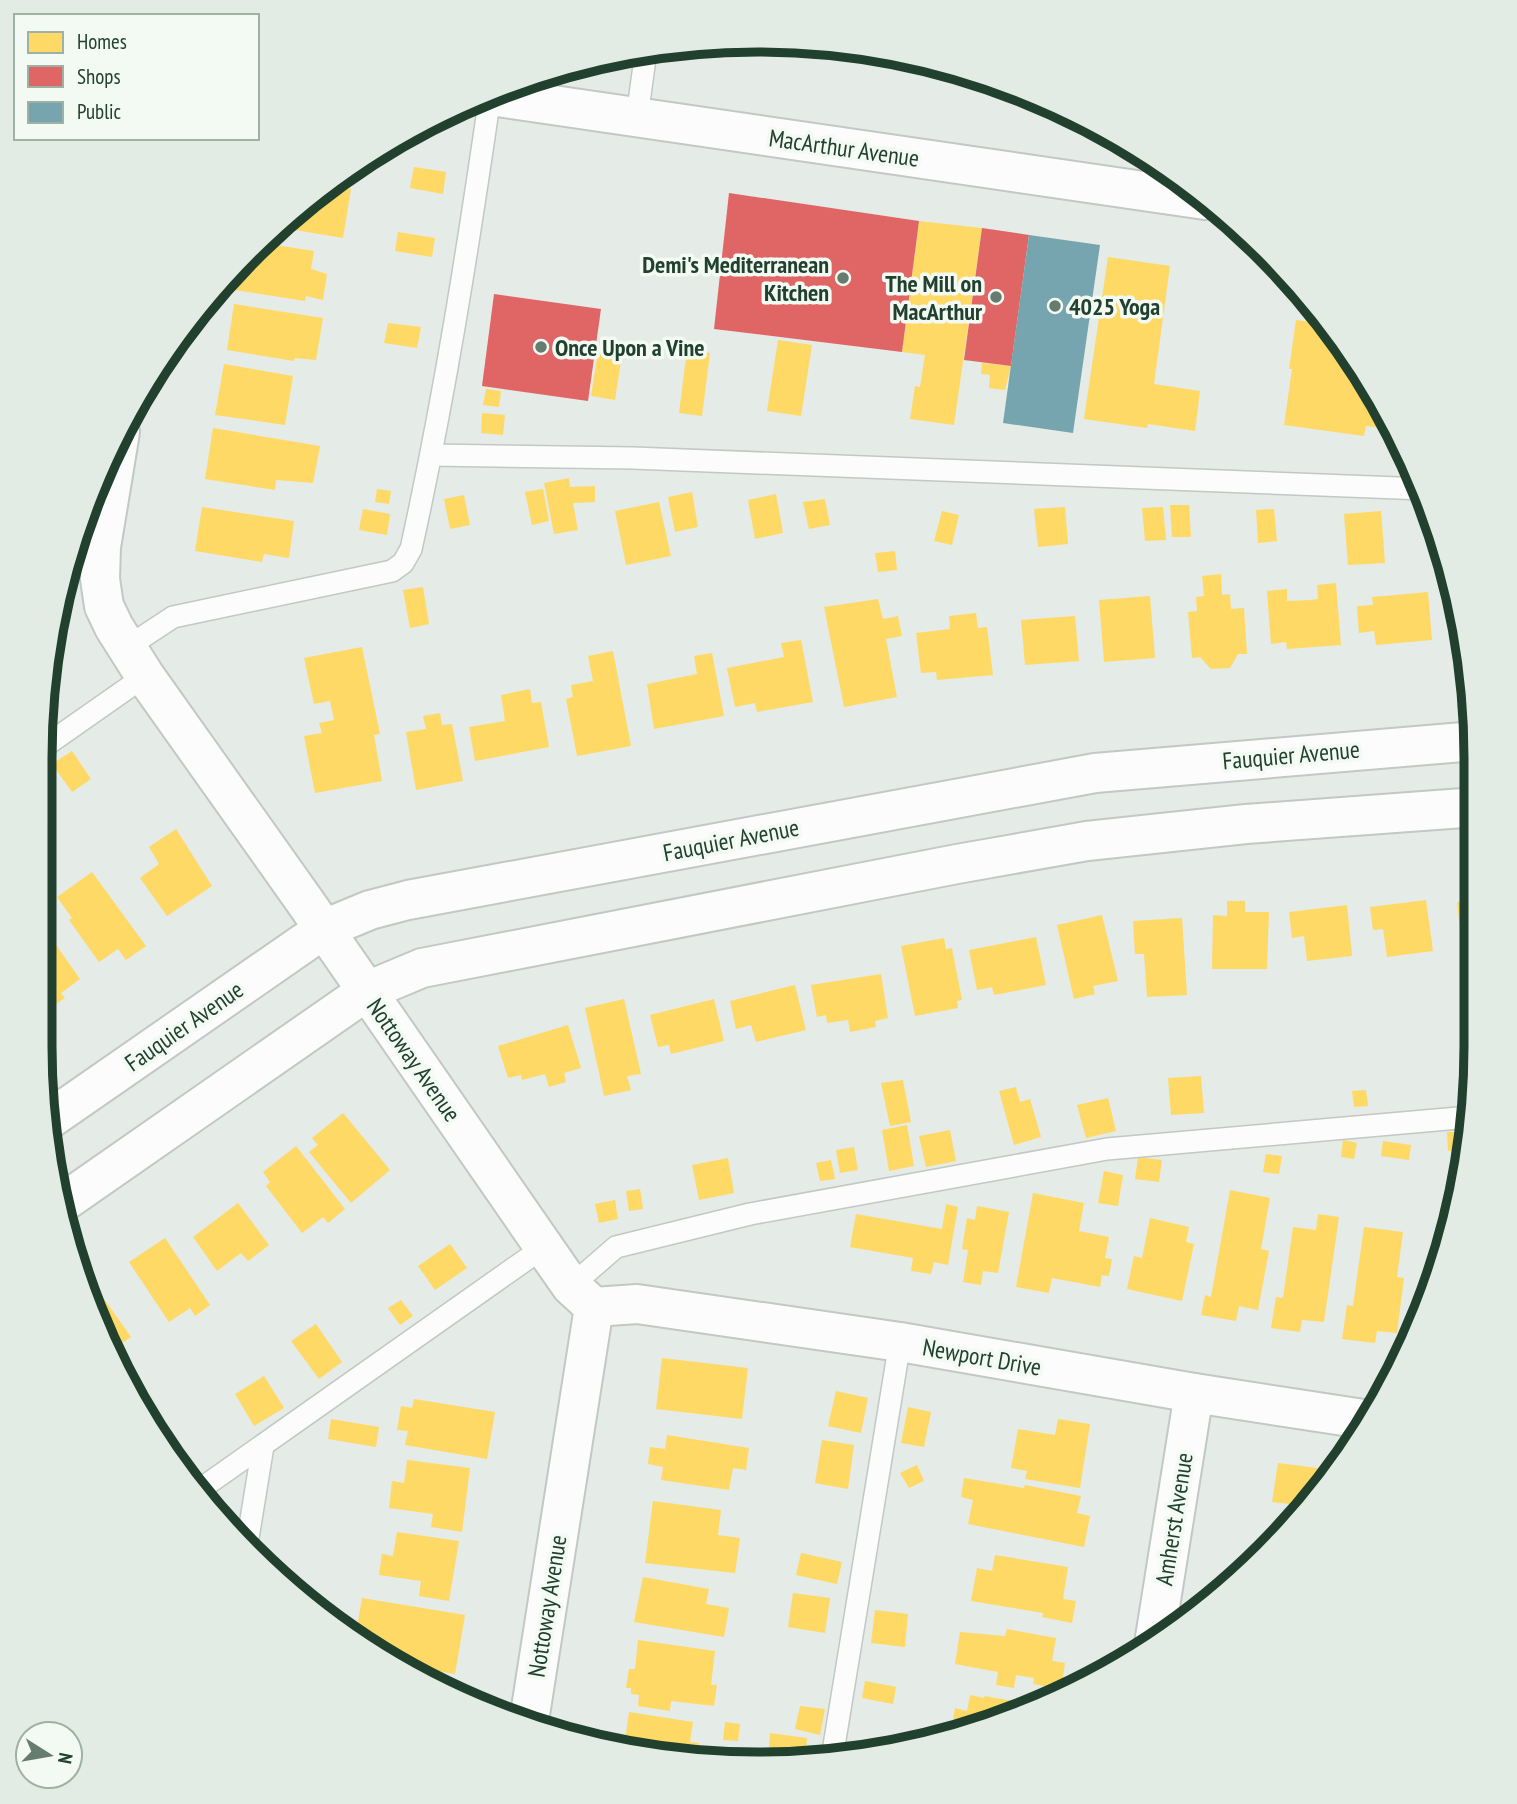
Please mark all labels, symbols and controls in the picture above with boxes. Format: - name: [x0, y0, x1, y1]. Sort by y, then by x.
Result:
- legend: [14, 14, 259, 140]
- text: Homes: [77, 28, 127, 55]
- text: Shops: [77, 63, 121, 90]
- text: Public: [77, 98, 122, 125]
- street label: MacArthur Avenue: [767, 122, 921, 174]
- place label: Demi's Mediterranean Kitchen: [642, 249, 829, 308]
- place label: The Mill on MacArthur: [885, 268, 983, 327]
- marker: Demi's Mediterranean Kitchen: [835, 270, 851, 286]
- marker: The Mill on MacArthur: [988, 289, 1004, 305]
- place label: 4025 Yoga: [1069, 291, 1160, 322]
- marker: 4025 Yoga: [1047, 298, 1063, 314]
- place label: Once Upon a Vine: [555, 332, 705, 363]
- marker: Once Upon a Vine: [533, 339, 549, 355]
- street label: Fauquier Avenue: [1221, 734, 1361, 776]
- street label: Fauquier Avenue: [661, 812, 801, 868]
- street label: Fauquier Avenue: [119, 974, 249, 1078]
- street label: Nottoway Avenue: [360, 992, 468, 1128]
- street label: Newport Drive: [920, 1331, 1044, 1383]
- street label: Amherst Avenue: [1148, 1450, 1200, 1588]
- street label: Nottoway Avenue: [520, 1533, 574, 1679]
- north arrow: [14, 1720, 84, 1790]
- text: N: [53, 1751, 78, 1766]

